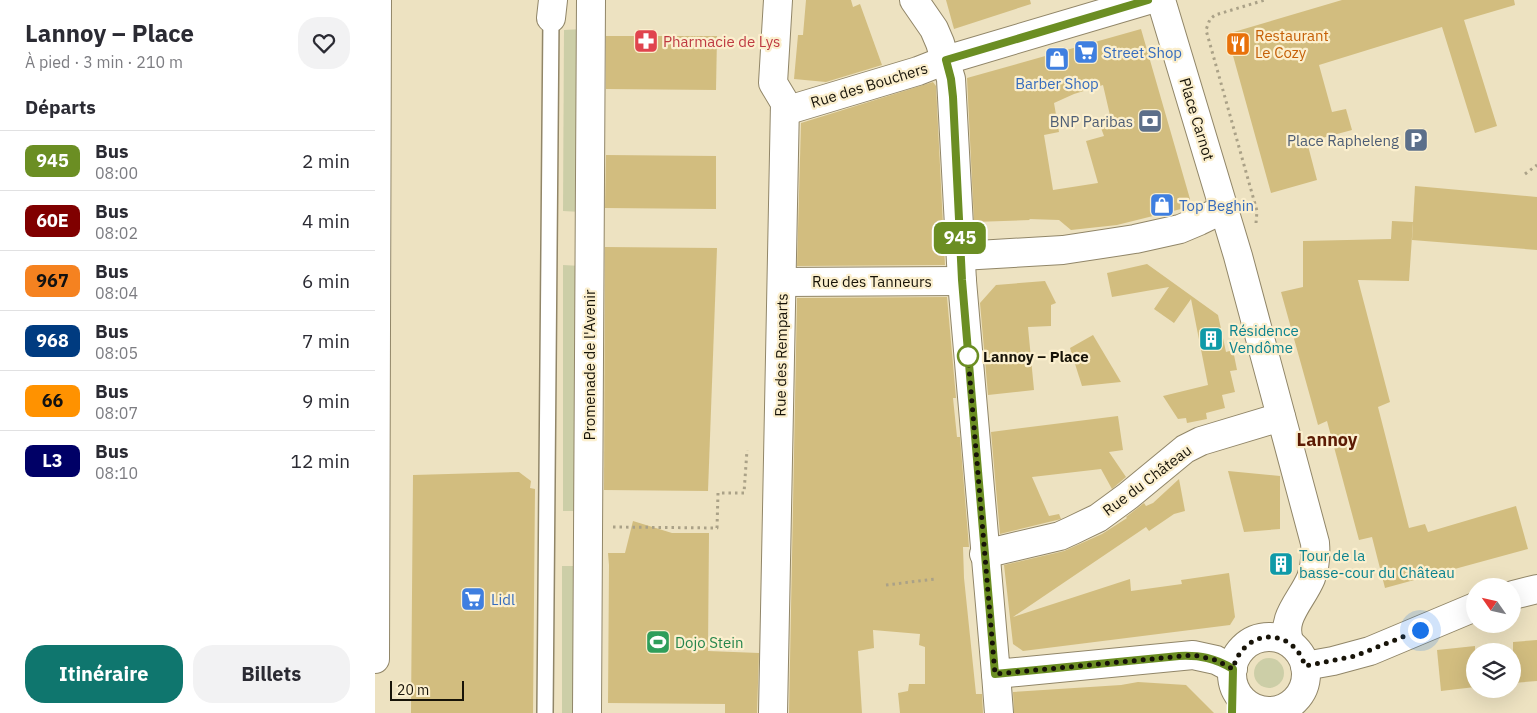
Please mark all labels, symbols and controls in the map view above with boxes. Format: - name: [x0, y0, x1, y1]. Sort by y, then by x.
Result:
- text: Lannoy – Place: [25, 17, 194, 49]
- button: heart: [298, 17, 350, 69]
- place label: Restaurant Le Cozy: [1255, 26, 1329, 62]
- pharmacy icon: Pharmacie de Lys: [633, 28, 659, 54]
- restaurant icon: Restaurant Le Cozy: [1225, 31, 1251, 57]
- place label: Pharmacie de Lys: [663, 32, 780, 51]
- supermarket icon: Street Shop: [1073, 39, 1099, 65]
- place label: Street Shop: [1103, 43, 1182, 62]
- shop icon: Barber Shop: [1044, 46, 1070, 72]
- text: À pied · 3 min · 210 m: [25, 52, 183, 72]
- street label: Rue des Bouchers: [808, 58, 930, 112]
- place label: Barber Shop: [1015, 74, 1099, 93]
- street label: Place Carnot: [1175, 75, 1219, 163]
- text: Départs: [25, 95, 96, 119]
- bank icon: BNP Paribas: [1137, 108, 1163, 134]
- place label: BNP Paribas: [1050, 112, 1133, 131]
- parking icon: Place Rapheleng: [1403, 127, 1429, 153]
- place label: Place Rapheleng: [1287, 131, 1399, 150]
- text: Bus: [95, 139, 129, 163]
- text: 945: [36, 149, 69, 172]
- text: 2 min: [302, 149, 350, 173]
- text: 08:00: [95, 163, 138, 183]
- shop icon: Top Beghin: [1149, 192, 1175, 218]
- place label: Top Beghin: [1179, 196, 1254, 215]
- text: Bus: [95, 199, 129, 223]
- text: 60E: [36, 209, 69, 232]
- text: 4 min: [302, 209, 350, 233]
- line badge: 945: [931, 222, 989, 254]
- text: 08:02: [95, 223, 138, 243]
- text: 945: [944, 226, 976, 249]
- text: Bus: [95, 259, 129, 283]
- text: 967: [36, 269, 69, 292]
- text: 6 min: [302, 269, 350, 293]
- street label: Rue des Tanneurs: [812, 272, 932, 291]
- text: 08:04: [95, 283, 138, 303]
- street label: Promenade de l'Avenir: [580, 289, 599, 441]
- street label: Rue des Remparts: [770, 293, 792, 417]
- text: Bus: [95, 319, 129, 343]
- place label: Résidence Vendôme: [1229, 321, 1299, 357]
- building icon: Résidence Vendôme: [1198, 326, 1224, 352]
- text: 968: [36, 329, 69, 352]
- text: 7 min: [302, 329, 350, 353]
- text: 08:05: [95, 343, 138, 363]
- marker: Lannoy – Place: [957, 345, 979, 367]
- place label: Lannoy – Place: [983, 347, 1089, 366]
- text: Bus: [95, 379, 129, 403]
- text: 66: [42, 389, 63, 412]
- text: 9 min: [302, 389, 350, 413]
- text: 08:07: [95, 403, 138, 423]
- district label: Lannoy: [1297, 428, 1358, 451]
- text: Bus: [95, 439, 129, 463]
- street label: Rue du Château: [1099, 440, 1195, 520]
- text: L3: [42, 449, 63, 472]
- text: 12 min: [291, 449, 350, 473]
- text: 08:10: [95, 463, 138, 483]
- place label: Tour de la basse-cour du Château: [1299, 546, 1455, 582]
- building icon: Tour de la basse-cour du Château: [1268, 551, 1294, 577]
- north arrow: [1466, 578, 1521, 632]
- map controls: [1466, 578, 1521, 698]
- supermarket icon: Lidl: [460, 586, 486, 612]
- place label: Lidl: [491, 590, 515, 609]
- your location: [1408, 618, 1433, 643]
- sports icon: Dojo Stein: [645, 629, 671, 655]
- place label: Dojo Stein: [675, 633, 744, 652]
- button: layers: [1466, 643, 1521, 698]
- button: Itinéraire: [25, 645, 183, 703]
- button: Billets: [193, 645, 350, 703]
- scale bar: [390, 678, 464, 701]
- text: 20 m: [397, 681, 429, 699]

